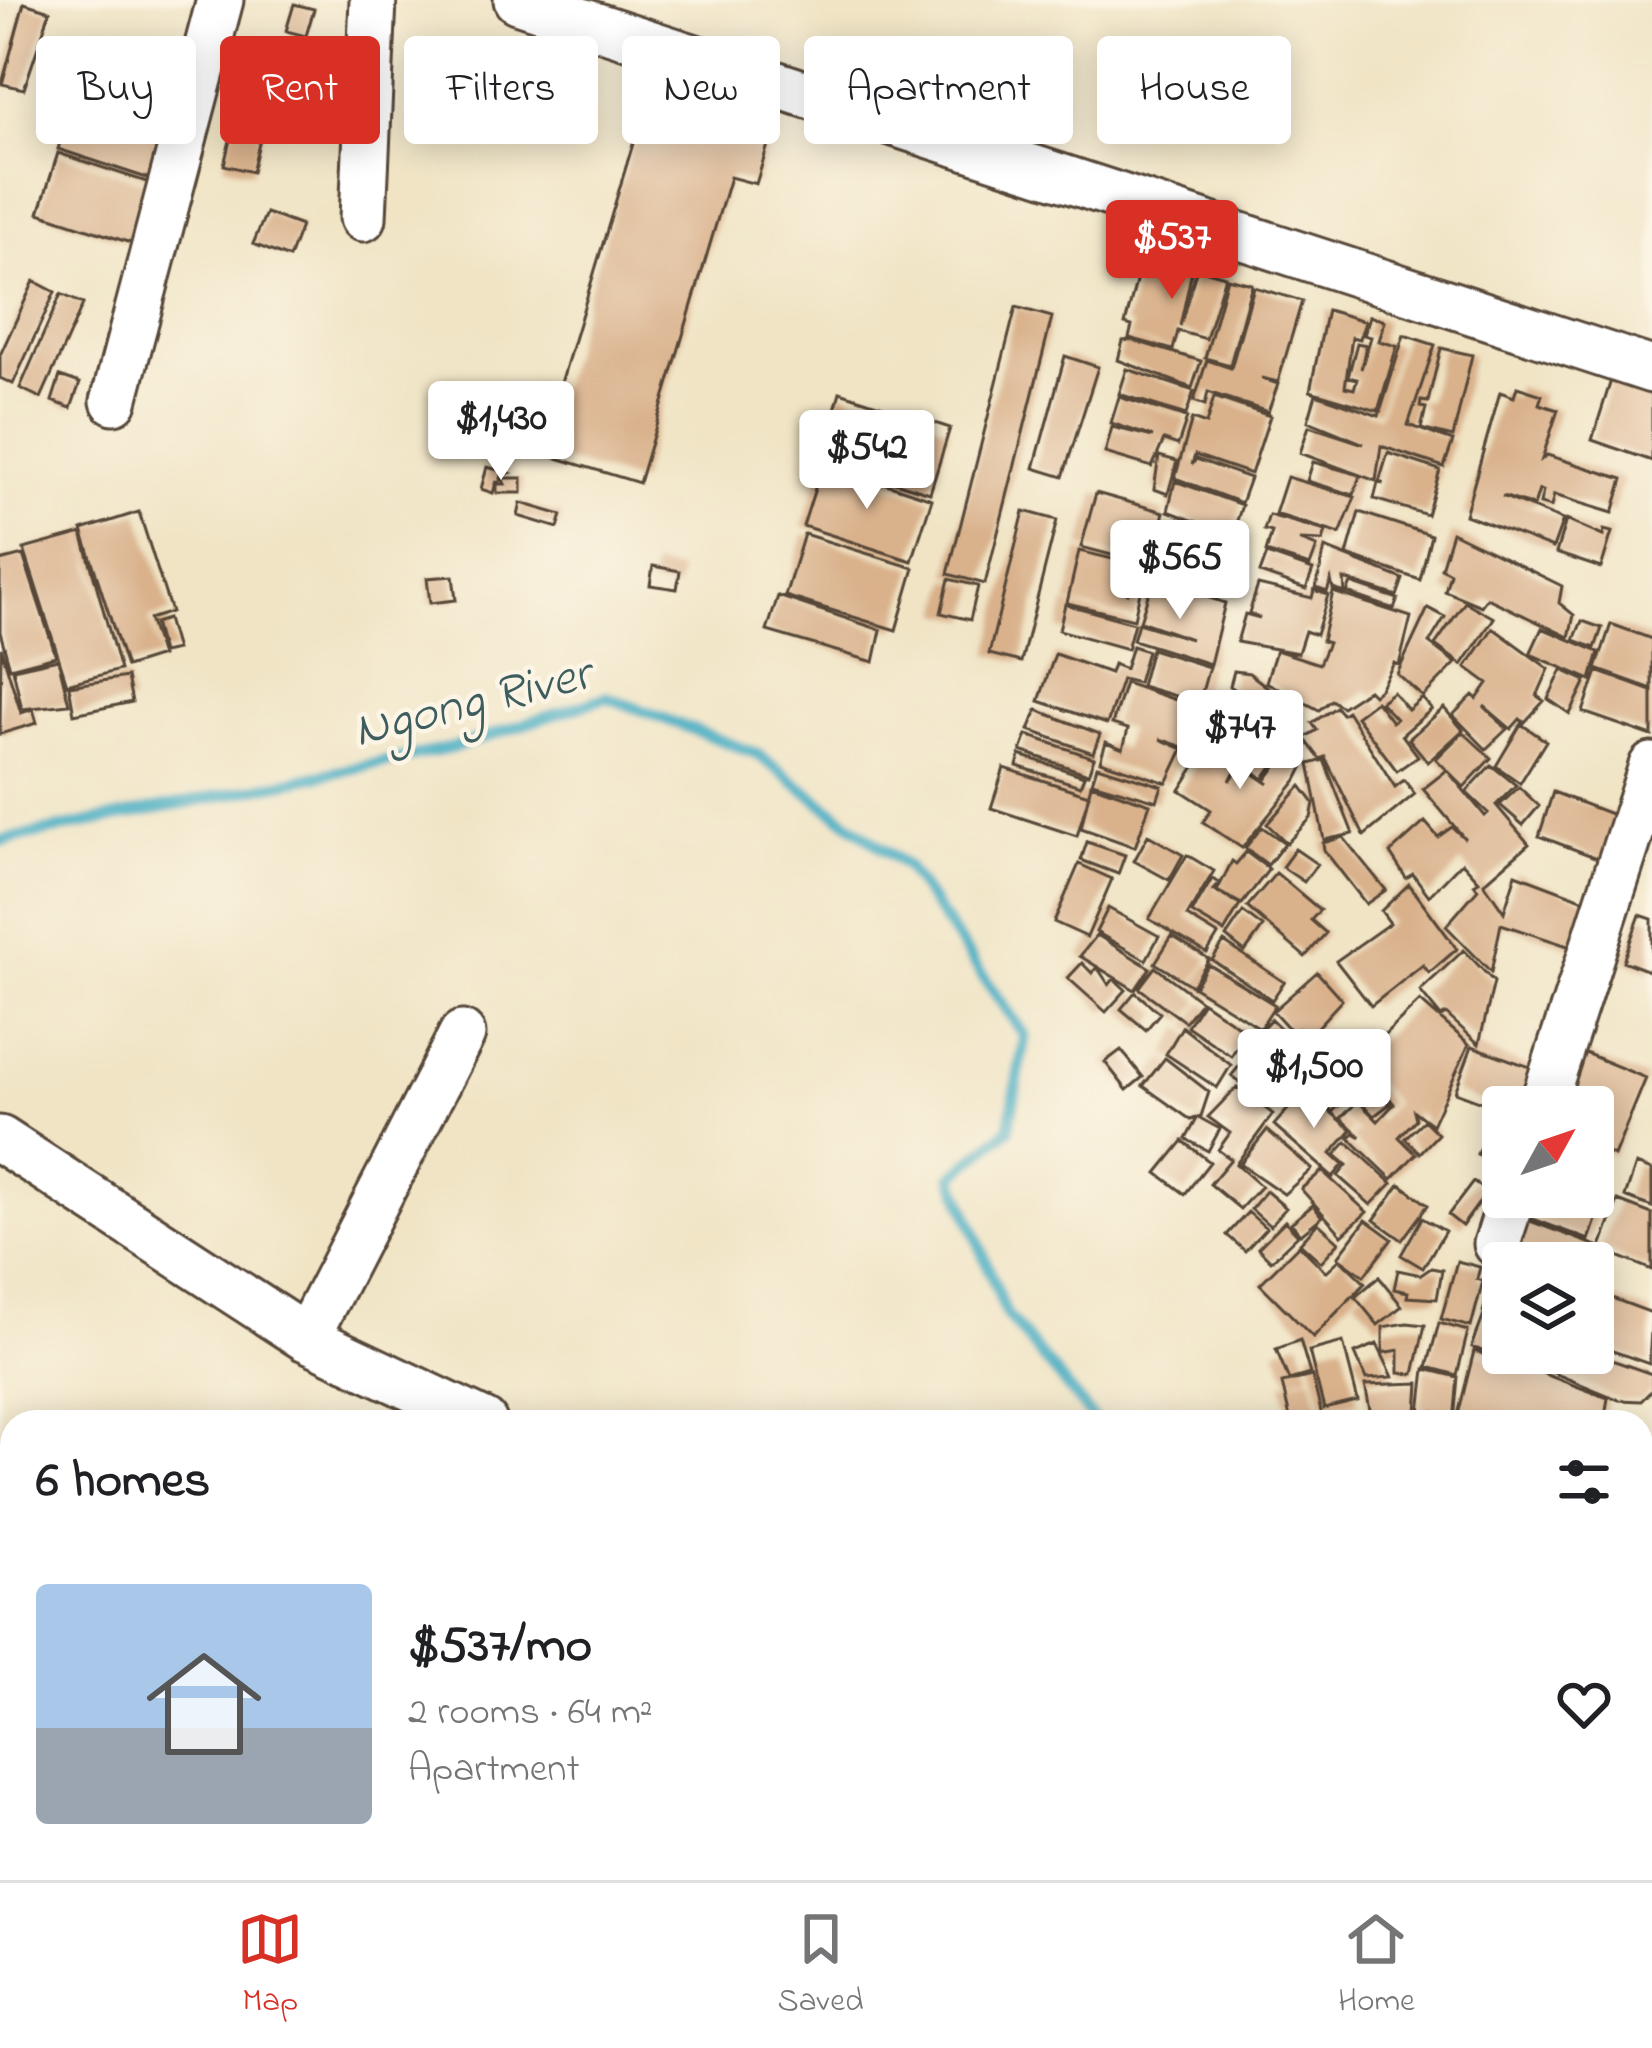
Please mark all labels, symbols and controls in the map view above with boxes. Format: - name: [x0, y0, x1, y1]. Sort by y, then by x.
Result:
- chip: Buy: [36, 36, 196, 144]
- chip: Rent: [220, 36, 380, 144]
- chip: Filters: [404, 36, 598, 144]
- chip: New: [622, 36, 780, 144]
- chip: Apartment: [804, 36, 1073, 144]
- chip: House: [1097, 36, 1291, 144]
- pin: $537: [1101, 200, 1243, 302]
- text: $537: [1133, 210, 1211, 267]
- pin: $1,430: [403, 381, 599, 483]
- text: $1,430: [455, 391, 547, 448]
- pin: $542: [796, 410, 938, 512]
- text: $542: [826, 420, 908, 477]
- pin: $565: [1109, 520, 1251, 622]
- text: $565: [1137, 530, 1223, 587]
- water label: Ngong River: [346, 637, 605, 770]
- pin: $747: [1169, 690, 1311, 792]
- text: $747: [1204, 700, 1276, 757]
- pin: $1,500: [1216, 1029, 1412, 1131]
- text: $1,500: [1265, 1039, 1363, 1096]
- north arrow: [1482, 1086, 1614, 1218]
- map controls: [1482, 1086, 1614, 1374]
- button: layers: [1482, 1242, 1614, 1374]
- text: 6 homes: [36, 1445, 210, 1520]
- icon: filters: [1551, 1449, 1617, 1515]
- text: $537/mo: [408, 1610, 592, 1685]
- icon: home: [132, 1632, 276, 1776]
- icon: heart: [1551, 1671, 1617, 1737]
- text: 2 rooms · 64 m²: [408, 1685, 653, 1742]
- text: Apartment: [408, 1742, 580, 1799]
- tab: Map: [237, 1906, 303, 2026]
- tab: Saved: [778, 1906, 864, 2026]
- tab: Home: [1338, 1906, 1415, 2026]

